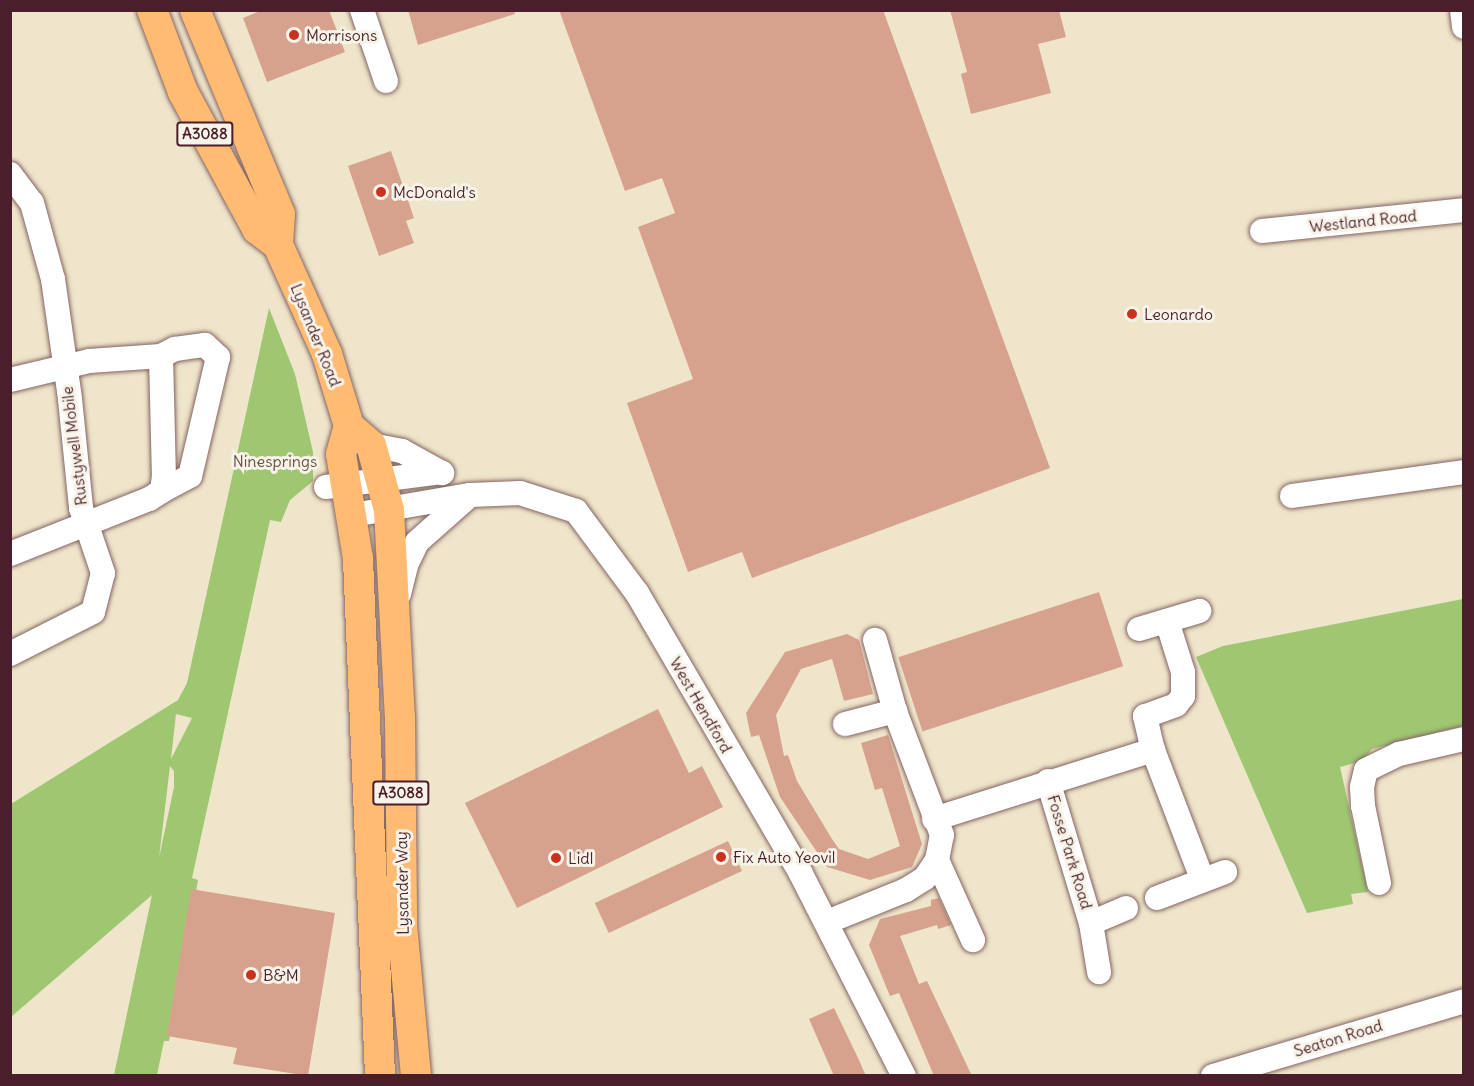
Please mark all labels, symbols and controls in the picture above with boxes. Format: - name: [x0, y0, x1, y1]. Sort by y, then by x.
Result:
- place label: Morrisons: [306, 25, 377, 45]
- marker: Morrisons: [287, 28, 301, 42]
- road number: A3088: [175, 122, 235, 146]
- place label: McDonald's: [393, 182, 476, 202]
- marker: McDonald's: [374, 185, 388, 199]
- street label: Westland Road: [1308, 206, 1418, 236]
- street label: Lysander Road: [287, 281, 345, 389]
- place label: Leonardo: [1144, 304, 1213, 324]
- marker: Leonardo: [1125, 307, 1139, 321]
- street label: Rustywell Mobile: [57, 385, 91, 507]
- park label: Ninesprings: [233, 451, 317, 471]
- street label: West Hendford: [666, 654, 736, 756]
- road number: A3088: [371, 781, 431, 805]
- street label: Fosse Park Road: [1043, 792, 1097, 912]
- street label: Lysander Way: [391, 831, 413, 935]
- place label: Fix Auto Yeovil: [733, 847, 835, 867]
- place label: Lidl: [568, 848, 593, 868]
- marker: Fix Auto Yeovil: [714, 850, 728, 864]
- marker: Lidl: [549, 851, 563, 865]
- place label: B&M: [263, 965, 299, 985]
- marker: B&M: [244, 968, 258, 982]
- street label: Seaton Road: [1291, 1015, 1385, 1061]

